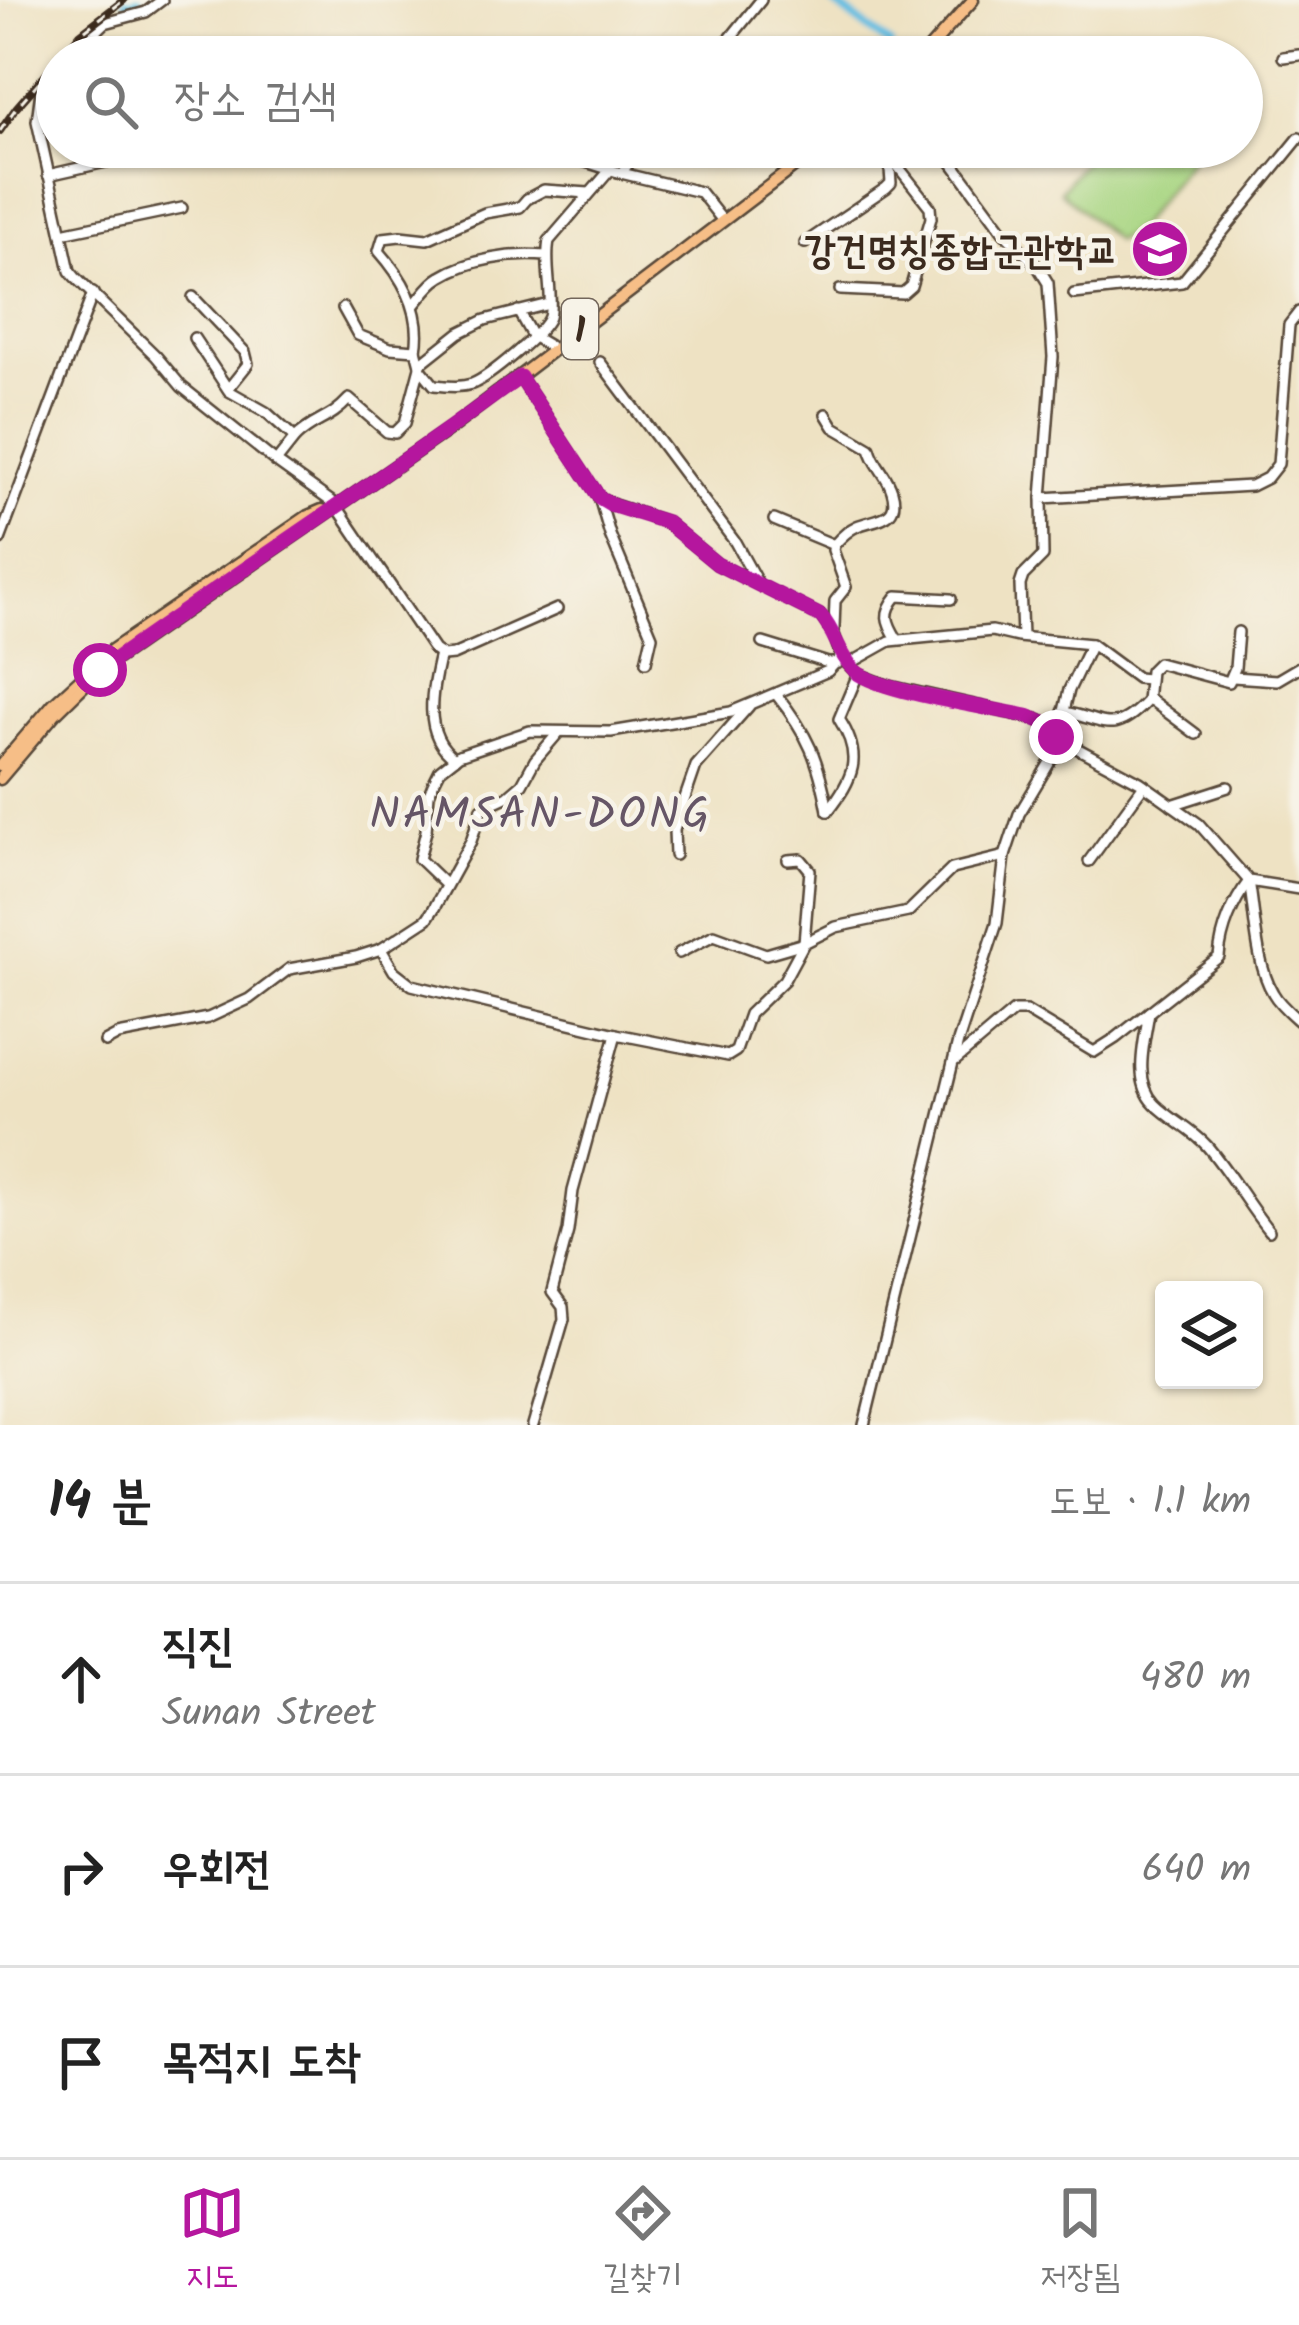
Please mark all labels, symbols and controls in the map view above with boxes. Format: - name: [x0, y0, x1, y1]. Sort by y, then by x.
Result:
- search box: [36, 36, 1263, 168]
- text: 장소 검색: [174, 66, 337, 138]
- icon: search: [78, 69, 144, 135]
- school or university icon: 강건명칭종합군관학교: [1129, 218, 1191, 280]
- place label: 강건명칭종합군관학교: [804, 222, 1118, 284]
- road number: 1: [562, 299, 598, 359]
- route start: [73, 643, 127, 697]
- route end: [1029, 710, 1083, 764]
- district label: NAMSAN-DONG: [369, 780, 713, 852]
- map controls: [1155, 1281, 1263, 1389]
- button: layers: [1155, 1281, 1263, 1389]
- text: 14 분: [48, 1463, 152, 1544]
- text: 도보 · 1.1 km: [1049, 1472, 1251, 1534]
- text: 직진: [162, 1612, 234, 1684]
- icon: ahead: [48, 1646, 114, 1712]
- text: 480 m: [1140, 1648, 1251, 1710]
- text: Sunan Street: [162, 1684, 376, 1746]
- text: 우회전: [162, 1835, 271, 1907]
- icon: right: [48, 1838, 114, 1904]
- text: 640 m: [1142, 1840, 1251, 1902]
- text: 목적지 도착: [162, 2027, 360, 2099]
- icon: arrive: [48, 2030, 114, 2096]
- tab: 지도: [179, 2180, 245, 2305]
- tab: 길찾기: [603, 2180, 682, 2305]
- tab: 저장됨: [1040, 2180, 1120, 2305]

